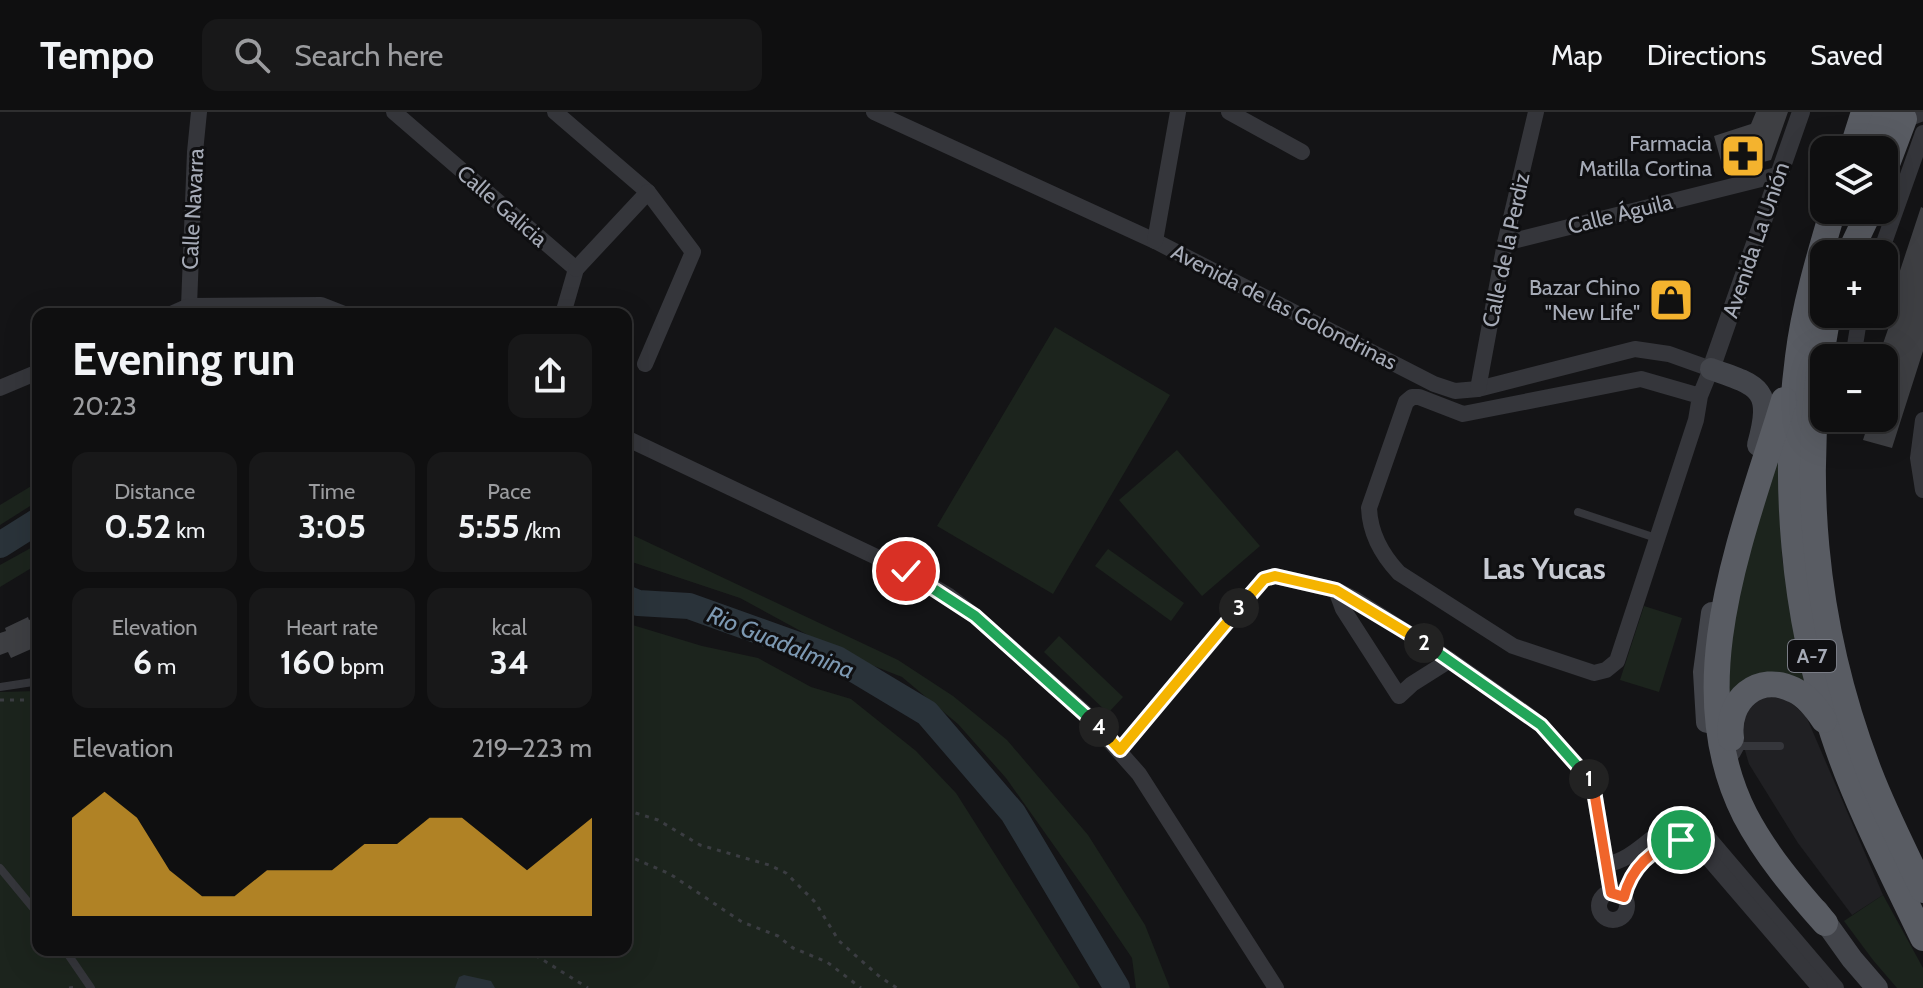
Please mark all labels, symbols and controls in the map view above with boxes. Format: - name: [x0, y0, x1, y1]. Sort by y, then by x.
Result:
- search box: [202, 19, 762, 91]
- text: Tempo: [40, 32, 154, 79]
- icon: search: [230, 33, 274, 77]
- text: Search here: [294, 37, 443, 74]
- text: Map: [1551, 38, 1603, 72]
- text: Directions: [1647, 38, 1766, 72]
- text: Saved: [1810, 38, 1883, 72]
- place label: Farmacia Matilla Cortina: [1579, 130, 1712, 182]
- pharmacy icon: Farmacia Matilla Cortina: [1719, 132, 1767, 180]
- map controls: [1810, 136, 1898, 432]
- button: layers: [1810, 136, 1898, 224]
- street label: Calle Navarra: [176, 147, 210, 270]
- street label: Calle Galicia: [451, 159, 553, 253]
- street label: Avenida La Unión: [1717, 159, 1795, 321]
- street label: Calle de la Perdiz: [1476, 170, 1536, 330]
- street label: Calle Águila: [1565, 188, 1676, 240]
- street label: Avenida de las Golondrinas: [1167, 238, 1401, 376]
- button: +: [1810, 240, 1898, 328]
- place label: Bazar Chino "New Life": [1529, 274, 1640, 326]
- shop icon: Bazar Chino "New Life": [1647, 276, 1695, 324]
- text: Evening run: [72, 333, 295, 386]
- button: share: [508, 334, 592, 418]
- button: −: [1810, 344, 1898, 432]
- text: 20:23: [72, 390, 137, 422]
- text: Distance: [114, 478, 195, 505]
- text: Time: [309, 478, 355, 505]
- text: Pace: [487, 478, 531, 505]
- text: 0.52: [104, 505, 171, 547]
- text: 3:05: [298, 505, 366, 547]
- text: 5:55: [458, 505, 520, 547]
- text: km: [171, 517, 205, 544]
- text: /km: [520, 517, 561, 544]
- pin: [872, 537, 940, 605]
- icon: check: [884, 549, 928, 593]
- district label: Las Yucas: [1482, 550, 1606, 587]
- pin: 3: [1219, 588, 1259, 628]
- text: 3: [1233, 594, 1245, 621]
- water label: Rio Guadalmina: [703, 599, 859, 685]
- text: Elevation: [112, 614, 198, 641]
- text: Heart rate: [286, 614, 378, 641]
- text: kcal: [492, 614, 527, 641]
- pin: 2: [1404, 623, 1444, 663]
- text: 2: [1418, 629, 1430, 656]
- road number: A-7: [1788, 640, 1836, 672]
- text: 6: [133, 641, 152, 683]
- text: 160: [280, 641, 335, 683]
- text: 34: [490, 641, 529, 683]
- text: m: [152, 653, 176, 680]
- text: bpm: [335, 653, 384, 680]
- pin: 4: [1079, 707, 1119, 747]
- text: 4: [1092, 713, 1106, 740]
- text: Elevation: [72, 732, 174, 764]
- text: 219–223 m: [471, 732, 592, 764]
- pin: 1: [1569, 759, 1609, 799]
- text: 1: [1585, 765, 1593, 792]
- pin: [1647, 806, 1715, 874]
- icon: arrive: [1659, 818, 1703, 862]

